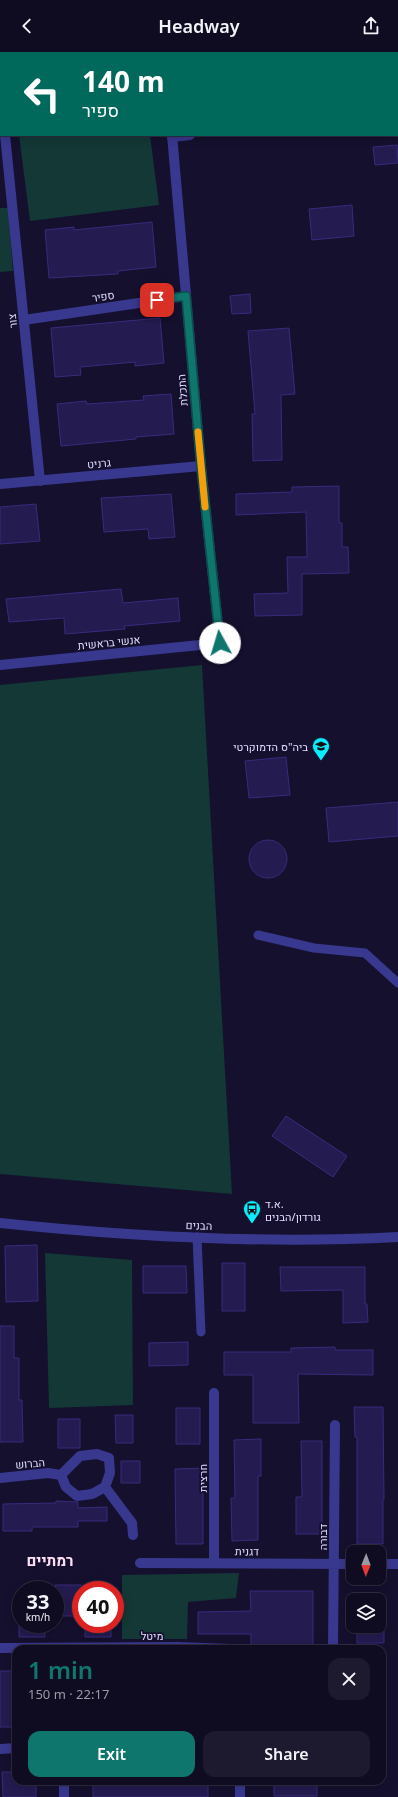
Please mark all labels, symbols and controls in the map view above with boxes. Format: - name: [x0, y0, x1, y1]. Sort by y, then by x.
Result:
- text: Headway: [158, 14, 240, 38]
- icon: back: [16, 15, 38, 37]
- icon: share: [360, 15, 382, 37]
- text: 140 m: [82, 62, 165, 100]
- icon: left: [16, 68, 68, 120]
- text: ספיר: [82, 98, 119, 122]
- pin: [140, 283, 174, 317]
- street label: ספיר: [91, 287, 115, 305]
- icon: arrive: [146, 289, 168, 311]
- street label: צור: [4, 313, 20, 329]
- street label: התכלת: [173, 374, 191, 406]
- street label: גרניט: [87, 454, 111, 472]
- position arrow: [199, 622, 241, 664]
- street label: אנשי בראשית: [77, 631, 141, 653]
- school or university icon: ביה"ס הדמוקרטי: [311, 736, 331, 761]
- place label: ביה"ס הדמוקרטי: [233, 739, 308, 754]
- place label: א.ד. גורדון/הבנים: [265, 1196, 321, 1224]
- bus stop icon: א.ד. גורדון/הבנים: [242, 1199, 262, 1224]
- street label: הבנים: [185, 1217, 213, 1233]
- street label: הברוש: [15, 1454, 45, 1472]
- street label: חרצית: [195, 1464, 210, 1492]
- street label: דבורה: [315, 1523, 330, 1550]
- street label: דגנית: [235, 1543, 259, 1559]
- north arrow: [346, 1545, 386, 1585]
- map controls: [346, 1545, 386, 1633]
- district label: רמתיים: [26, 1550, 74, 1570]
- speed limit sign: 40: [72, 1581, 124, 1633]
- text: 33: [27, 1588, 49, 1615]
- button: layers: [346, 1593, 386, 1633]
- text: km/h: [26, 1610, 50, 1624]
- street label: מיטל: [141, 1628, 163, 1643]
- text: 1 min: [28, 1653, 93, 1686]
- button: close: [328, 1658, 370, 1700]
- text: 150 m · 22:17: [28, 1685, 109, 1703]
- button: Exit: [28, 1731, 195, 1777]
- button: Share: [203, 1731, 370, 1777]

